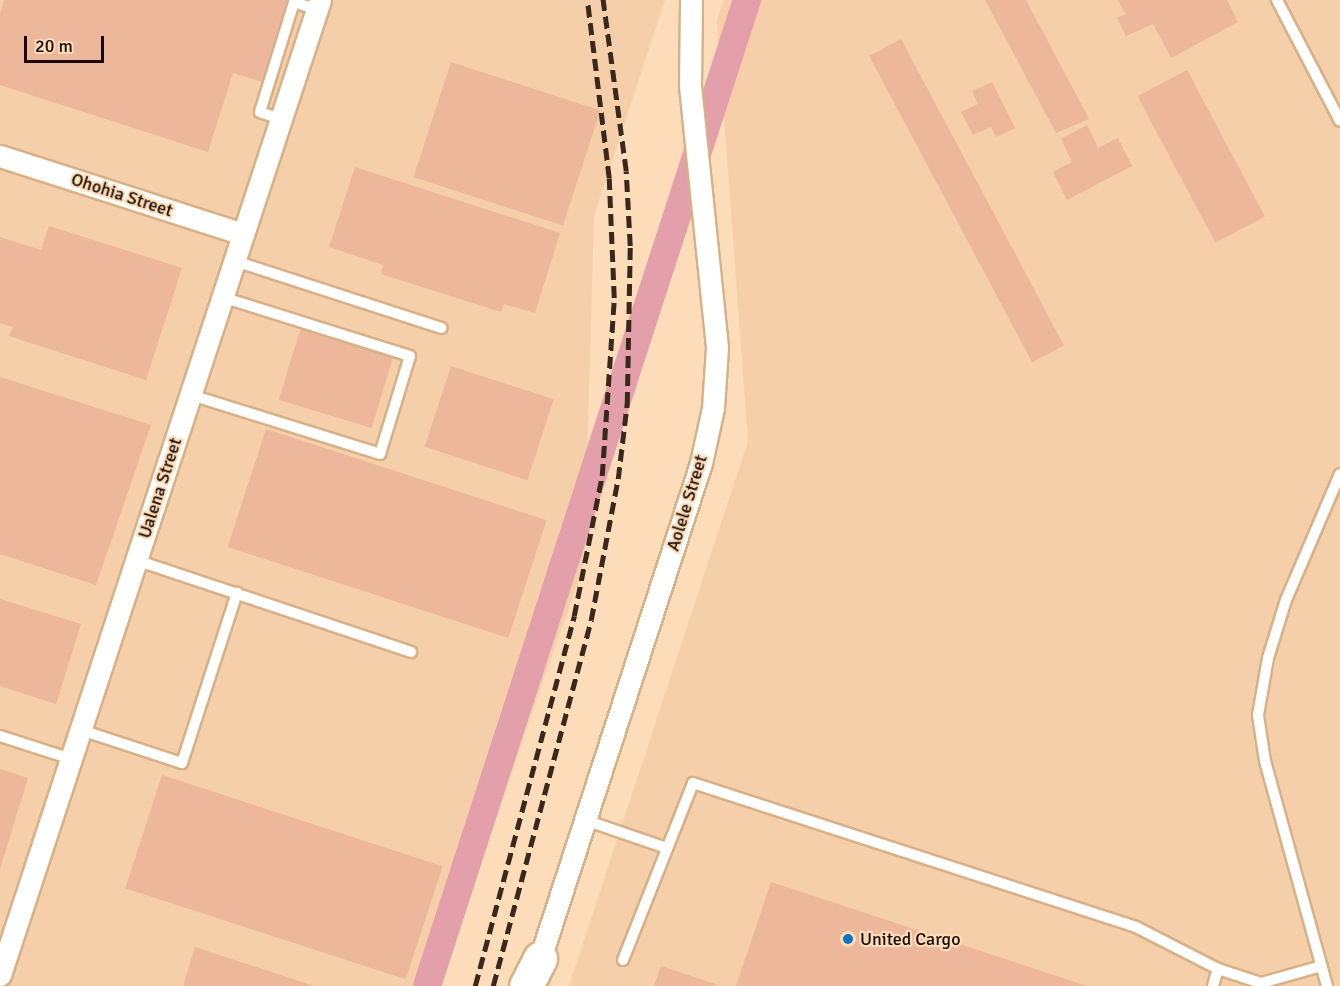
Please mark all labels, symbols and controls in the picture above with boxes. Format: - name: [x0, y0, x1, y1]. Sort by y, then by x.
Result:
- scale bar: [27, 24, 106, 62]
- text: 20 m: [35, 35, 73, 57]
- street label: Ohohia Street: [68, 168, 176, 222]
- street label: Ualena Street: [134, 435, 186, 541]
- street label: Aolele Street: [662, 452, 712, 554]
- place label: United Cargo: [860, 928, 960, 950]
- marker: United Cargo: [841, 932, 855, 946]

